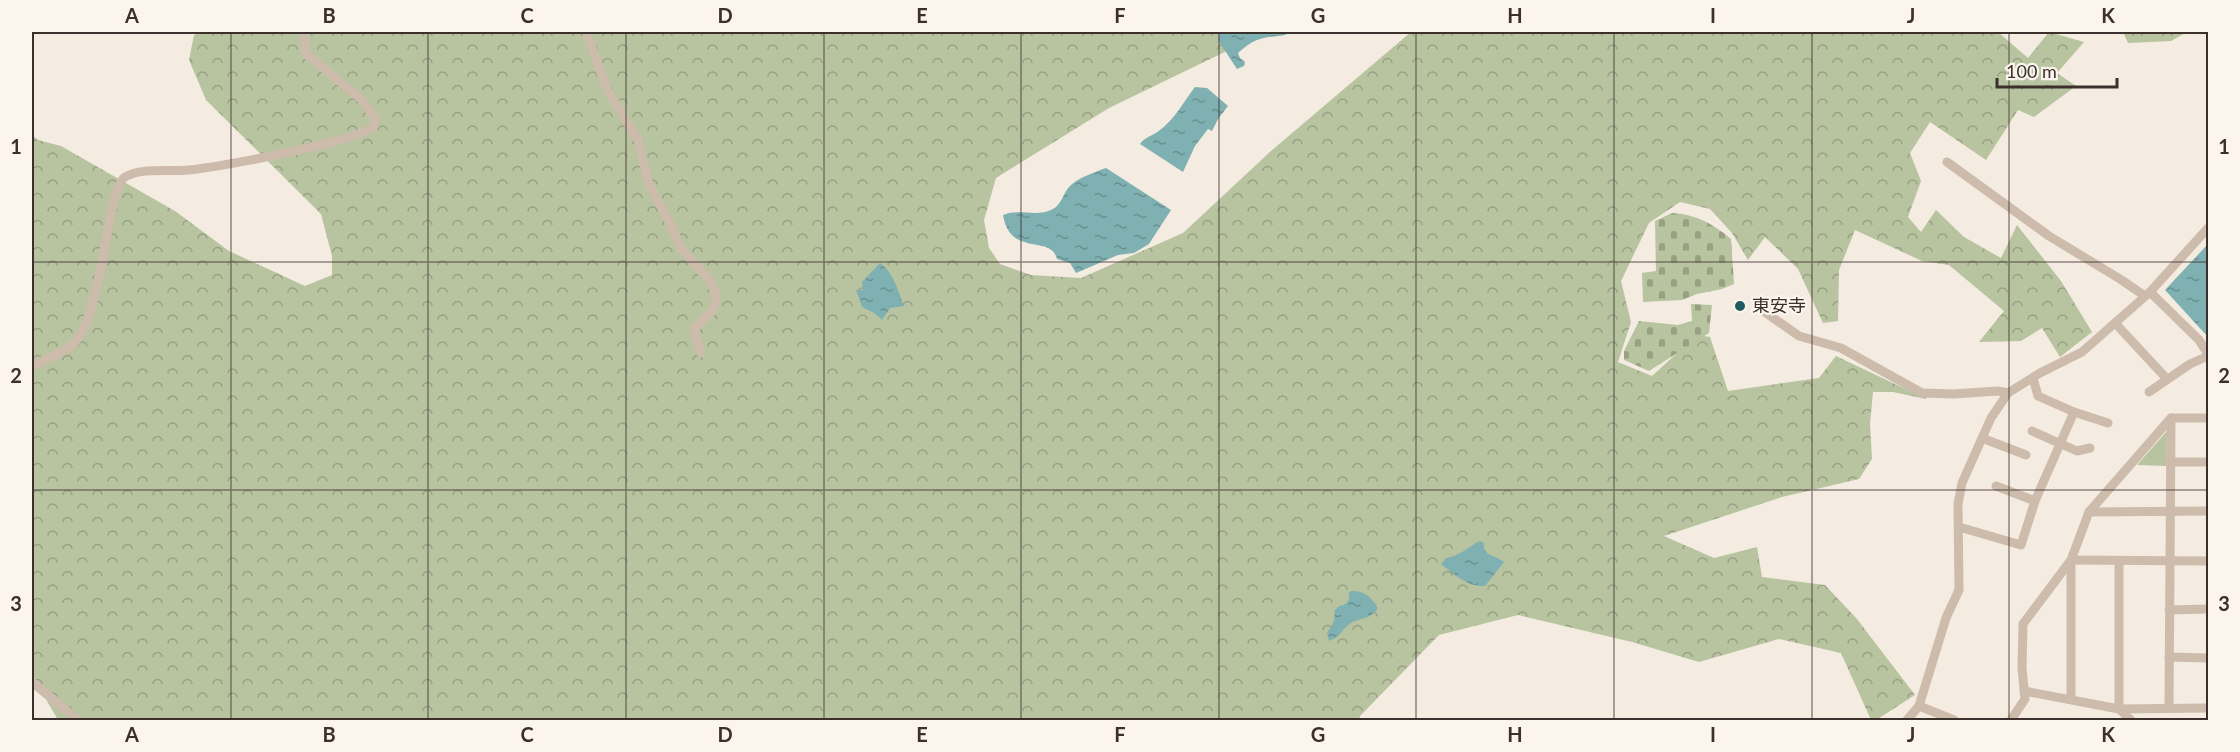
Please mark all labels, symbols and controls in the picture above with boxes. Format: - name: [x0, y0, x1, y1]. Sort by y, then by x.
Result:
- text: A: [124, 3, 139, 27]
- text: B: [322, 3, 336, 27]
- text: C: [520, 3, 534, 27]
- text: D: [717, 3, 733, 27]
- text: E: [916, 3, 928, 27]
- text: F: [1114, 3, 1126, 27]
- text: G: [1311, 3, 1325, 27]
- text: H: [1507, 3, 1523, 27]
- text: I: [1710, 3, 1716, 27]
- text: J: [1907, 3, 1915, 27]
- text: K: [2101, 3, 2115, 27]
- scale bar: [1997, 51, 2117, 89]
- text: 100 m: [2006, 60, 2057, 82]
- text: 1: [10, 134, 22, 158]
- text: 1: [2218, 134, 2230, 158]
- place label: 東安寺: [1752, 294, 1806, 316]
- marker: 東安寺: [1733, 299, 1747, 313]
- text: 2: [10, 363, 22, 387]
- text: 2: [2218, 363, 2230, 387]
- text: 3: [10, 591, 22, 615]
- text: 3: [2218, 591, 2230, 615]
- text: A: [124, 722, 139, 746]
- text: B: [322, 722, 336, 746]
- text: C: [520, 722, 534, 746]
- text: D: [717, 722, 733, 746]
- text: E: [916, 722, 928, 746]
- text: F: [1114, 722, 1126, 746]
- text: G: [1311, 722, 1325, 746]
- text: H: [1507, 722, 1523, 746]
- text: I: [1710, 722, 1716, 746]
- text: J: [1907, 722, 1915, 746]
- text: K: [2101, 722, 2115, 746]

